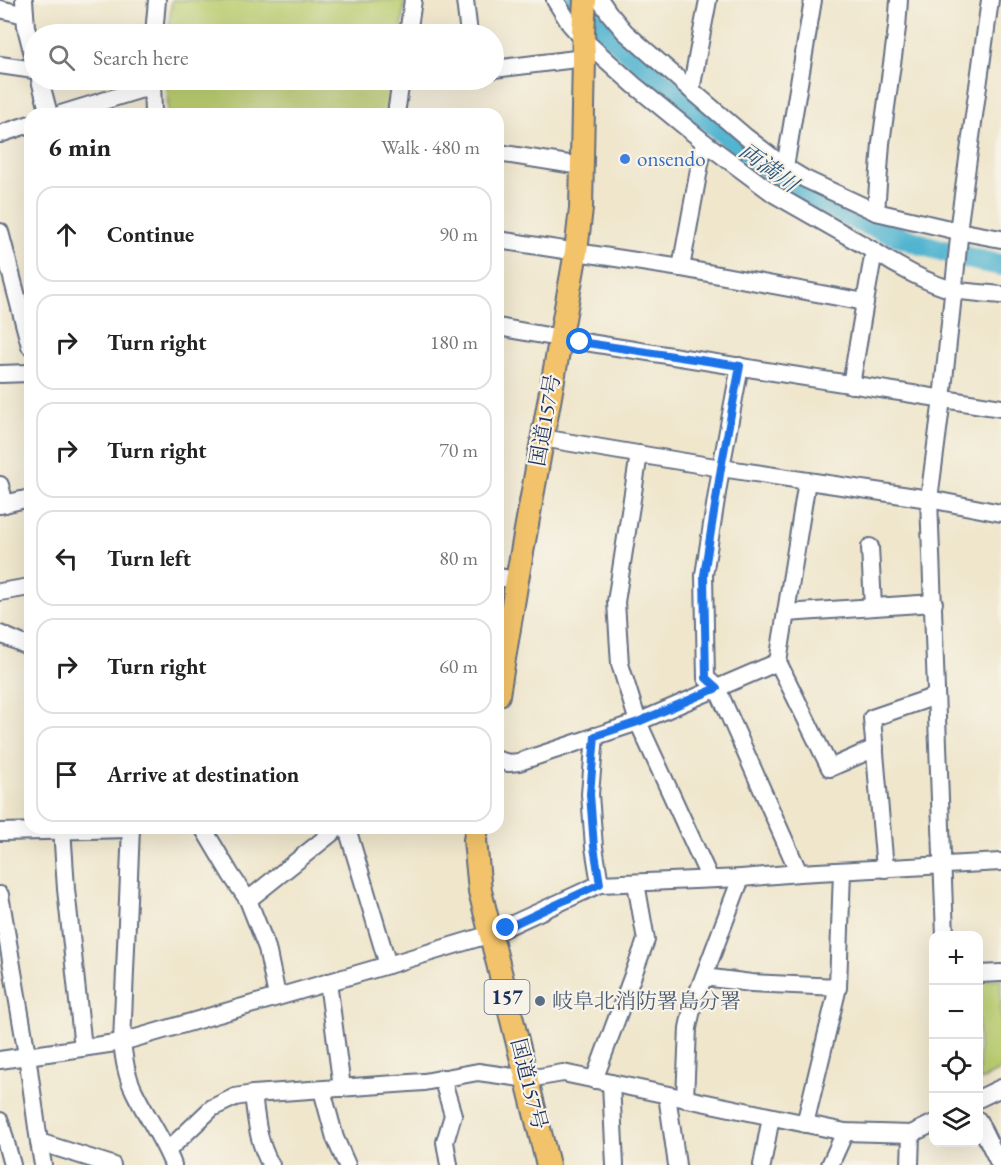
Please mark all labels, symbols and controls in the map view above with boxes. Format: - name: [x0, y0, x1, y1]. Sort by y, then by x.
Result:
- search box: [24, 24, 504, 90]
- icon: search: [45, 41, 78, 74]
- text: Search here: [93, 43, 188, 72]
- text: 6 min: [48, 130, 111, 164]
- text: Walk · 480 m: [381, 134, 480, 160]
- water label: 両満川: [733, 136, 806, 200]
- place label: onsendo: [637, 145, 706, 172]
- marker: onsendo: [618, 152, 632, 166]
- icon: ahead: [50, 218, 83, 251]
- text: Continue: [107, 220, 194, 249]
- text: 90 m: [439, 221, 478, 247]
- icon: right: [50, 326, 83, 359]
- text: Turn right: [107, 328, 206, 357]
- route start: [566, 328, 592, 354]
- text: 180 m: [430, 329, 478, 355]
- street label: 国道157号: [523, 372, 566, 468]
- icon: right: [50, 434, 83, 467]
- text: Turn right: [107, 436, 206, 465]
- text: 70 m: [439, 437, 478, 463]
- icon: left: [50, 542, 83, 575]
- text: Turn left: [107, 544, 191, 573]
- text: 80 m: [439, 545, 478, 571]
- icon: right: [50, 650, 83, 683]
- text: Turn right: [107, 652, 206, 681]
- text: 60 m: [439, 653, 478, 679]
- icon: arrive: [50, 758, 83, 791]
- text: Arrive at destination: [107, 760, 299, 789]
- route end: [492, 914, 518, 940]
- map controls: [929, 931, 983, 1147]
- button: +: [929, 931, 983, 985]
- road number: 157: [484, 980, 530, 1014]
- button: −: [929, 985, 983, 1039]
- place label: 岐阜北消防署島分署: [552, 987, 741, 1014]
- marker: 岐阜北消防署島分署: [533, 994, 547, 1008]
- street label: 国道157号: [505, 1035, 554, 1132]
- button: locate: [929, 1039, 983, 1093]
- button: layers: [929, 1093, 983, 1147]

